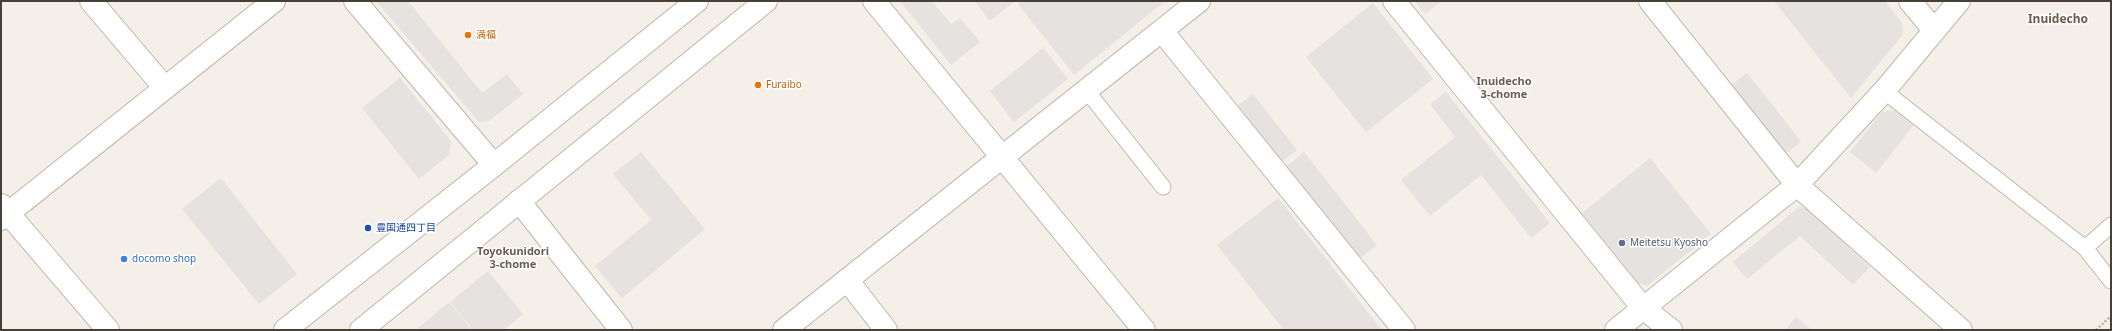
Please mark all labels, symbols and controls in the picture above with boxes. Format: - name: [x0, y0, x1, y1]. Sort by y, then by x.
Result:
- district label: Inuidecho: [2028, 13, 2088, 27]
- place label: 満福: [476, 29, 496, 41]
- marker: 満福: [463, 30, 473, 40]
- district label: Inuidecho 3-chome: [1476, 75, 1532, 101]
- place label: Furaibo: [766, 79, 802, 91]
- marker: Furaibo: [753, 80, 763, 90]
- place label: 豊国通四丁目: [376, 222, 436, 234]
- marker: 豊国通四丁目: [363, 223, 373, 233]
- place label: Meitetsu Kyosho: [1630, 237, 1708, 249]
- marker: Meitetsu Kyosho: [1617, 238, 1627, 248]
- district label: Toyokunidori 3-chome: [477, 245, 549, 271]
- place label: docomo shop: [132, 253, 196, 265]
- marker: docomo shop: [119, 254, 129, 264]

